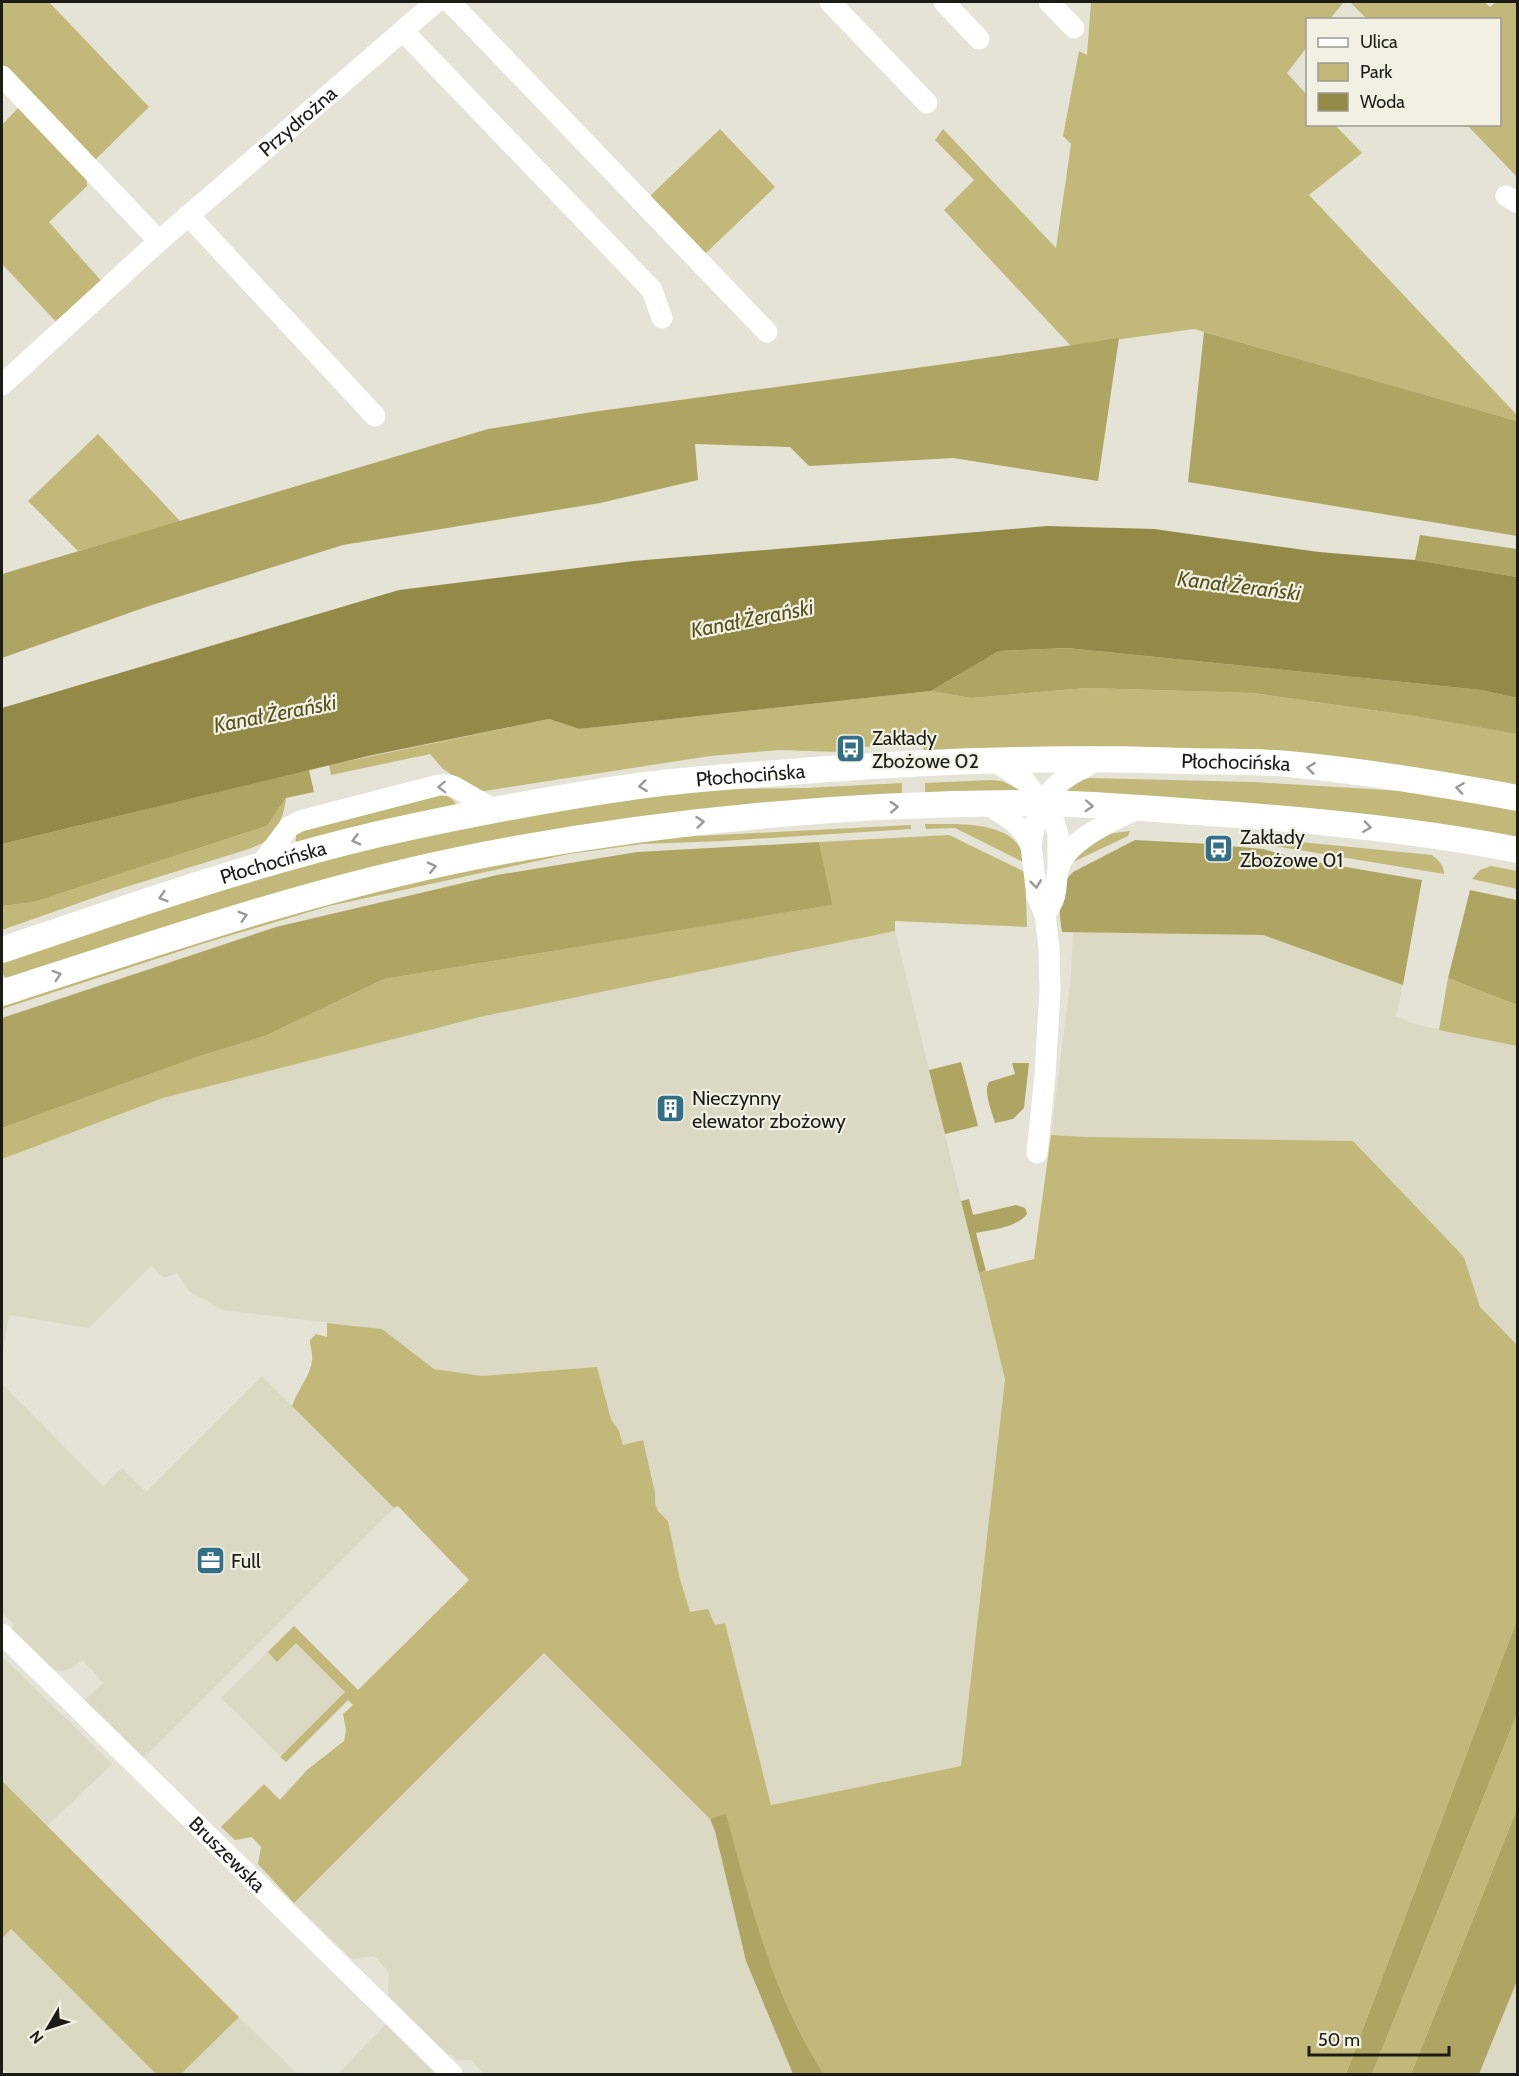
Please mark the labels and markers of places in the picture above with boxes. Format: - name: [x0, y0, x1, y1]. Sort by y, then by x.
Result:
- place label: Zakłady Zbożowe 02: [872, 726, 979, 773]
- bus stop icon: Zakłady Zbożowe 02: [835, 733, 867, 765]
- place label: Zakłady Zbożowe 01: [1240, 825, 1343, 872]
- bus stop icon: Zakłady Zbożowe 01: [1203, 832, 1235, 864]
- place label: Nieczynny elewator zbożowy: [692, 1086, 846, 1133]
- building icon: Nieczynny elewator zbożowy: [655, 1093, 687, 1125]
- office icon: Full: [194, 1545, 226, 1577]
- place label: Full: [231, 1549, 261, 1573]

